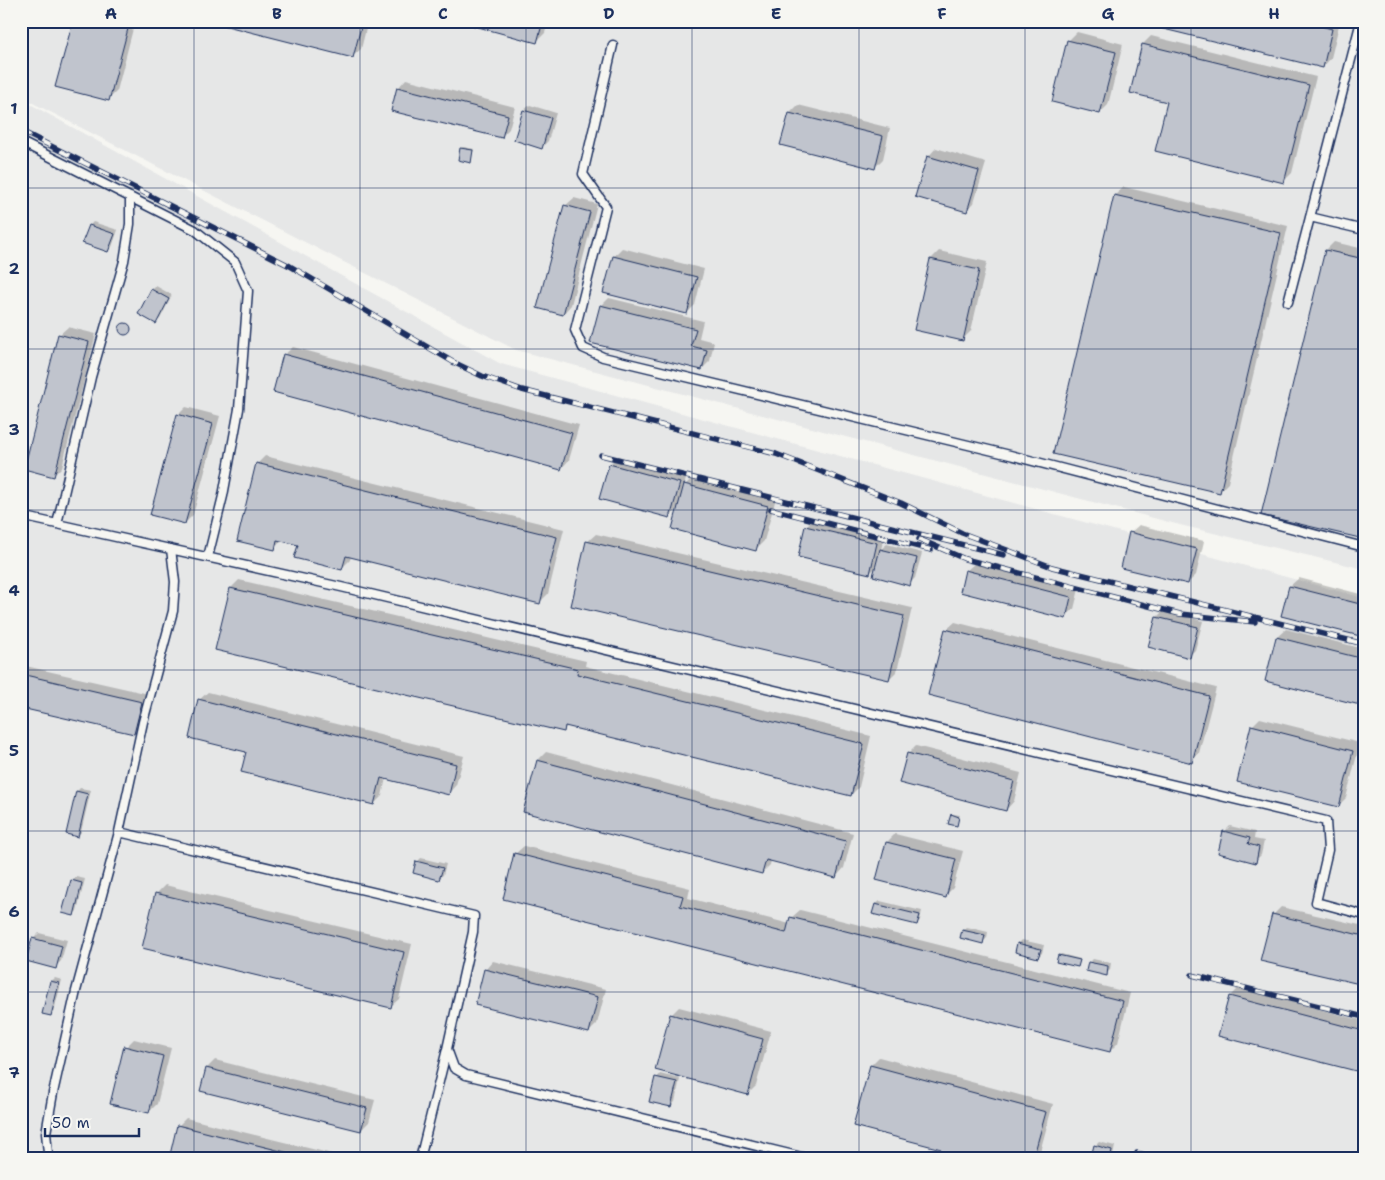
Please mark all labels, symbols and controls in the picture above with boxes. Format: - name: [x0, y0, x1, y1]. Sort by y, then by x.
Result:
- text: A: [105, 3, 117, 24]
- text: B: [272, 3, 282, 24]
- text: C: [438, 3, 448, 24]
- text: D: [603, 3, 615, 24]
- text: E: [771, 3, 781, 24]
- text: F: [937, 3, 947, 24]
- text: G: [1102, 3, 1115, 24]
- text: H: [1268, 3, 1280, 24]
- text: 1: [10, 98, 18, 119]
- text: 2: [8, 258, 20, 279]
- text: 3: [8, 419, 20, 440]
- text: 4: [8, 580, 20, 601]
- text: 5: [9, 740, 19, 761]
- text: 6: [8, 901, 20, 922]
- text: 7: [8, 1062, 20, 1083]
- scale bar: [45, 1105, 139, 1137]
- text: 50 m: [52, 1113, 90, 1133]

